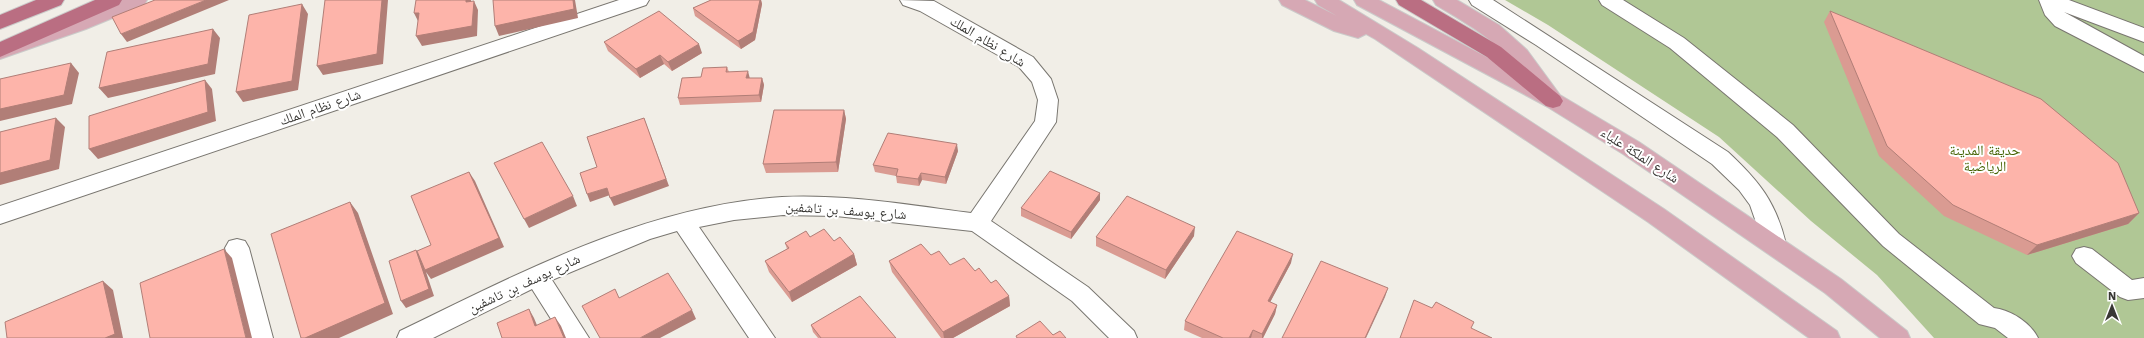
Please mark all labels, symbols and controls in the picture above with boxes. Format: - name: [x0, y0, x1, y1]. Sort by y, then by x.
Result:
- street label: شارع نظام الملك: [946, 12, 1029, 71]
- street label: شارع نظام الملك: [277, 86, 363, 130]
- street label: شارع الملكة علياء: [1597, 124, 1682, 188]
- park label: حديقة المدينة الرياضية: [1950, 142, 2020, 175]
- street label: شارع يوسف بن تاشفين: [785, 198, 907, 224]
- street label: شارع يوسف بن تاشفين: [466, 250, 583, 318]
- north arrow: [2092, 286, 2132, 326]
- text: N: [2108, 290, 2116, 303]

